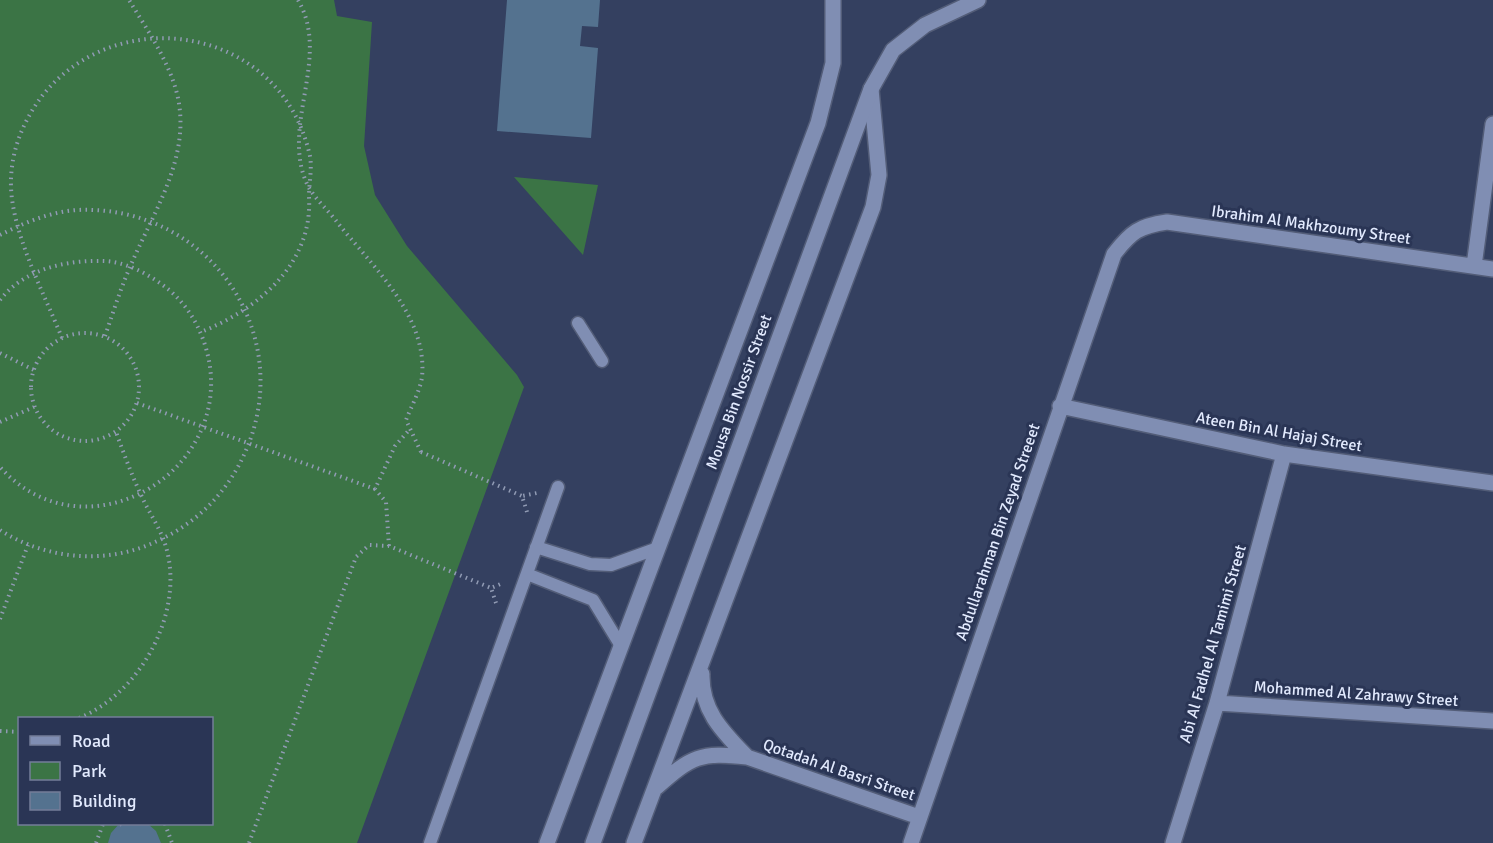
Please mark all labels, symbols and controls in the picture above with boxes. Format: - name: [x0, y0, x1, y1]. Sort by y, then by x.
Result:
- street label: Ibrahim Al Makhzoumy Street: [1210, 201, 1412, 249]
- street label: Mousa Bin Nossir Street: [702, 311, 776, 472]
- street label: Ateen Bin Al Hajaj Street: [1194, 408, 1364, 457]
- street label: Abdullarahman Bin Zeyad Streeet: [951, 420, 1045, 643]
- street label: Abi Al Fadhel Al Tamimi Street: [1175, 542, 1251, 745]
- street label: Mohammed Al Zahrawy Street: [1253, 677, 1459, 711]
- legend: [18, 717, 213, 825]
- text: Road: [72, 730, 111, 752]
- street label: Qotadah Al Basri Street: [760, 735, 918, 806]
- text: Park: [72, 760, 107, 782]
- text: Building: [72, 790, 136, 812]

